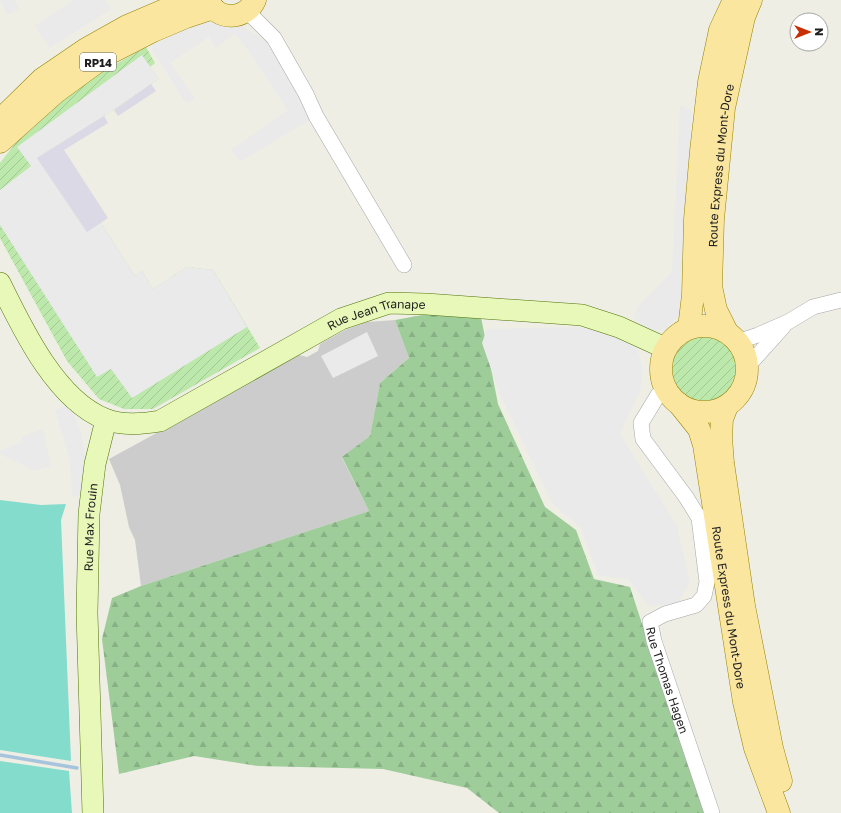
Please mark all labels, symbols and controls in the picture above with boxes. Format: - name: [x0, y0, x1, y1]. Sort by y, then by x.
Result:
- north arrow: [789, 12, 829, 52]
- text: N: [813, 28, 826, 36]
- road number: RP14: [80, 53, 116, 71]
- street label: Route Express du Mont-Dore: [705, 82, 737, 248]
- street label: Rue Jean Tranape: [324, 295, 426, 333]
- street label: Rue Max Frouin: [80, 482, 100, 572]
- street label: Route Express du Mont-Dore: [709, 525, 749, 690]
- street label: Rue Thomas Hagen: [644, 625, 692, 735]

